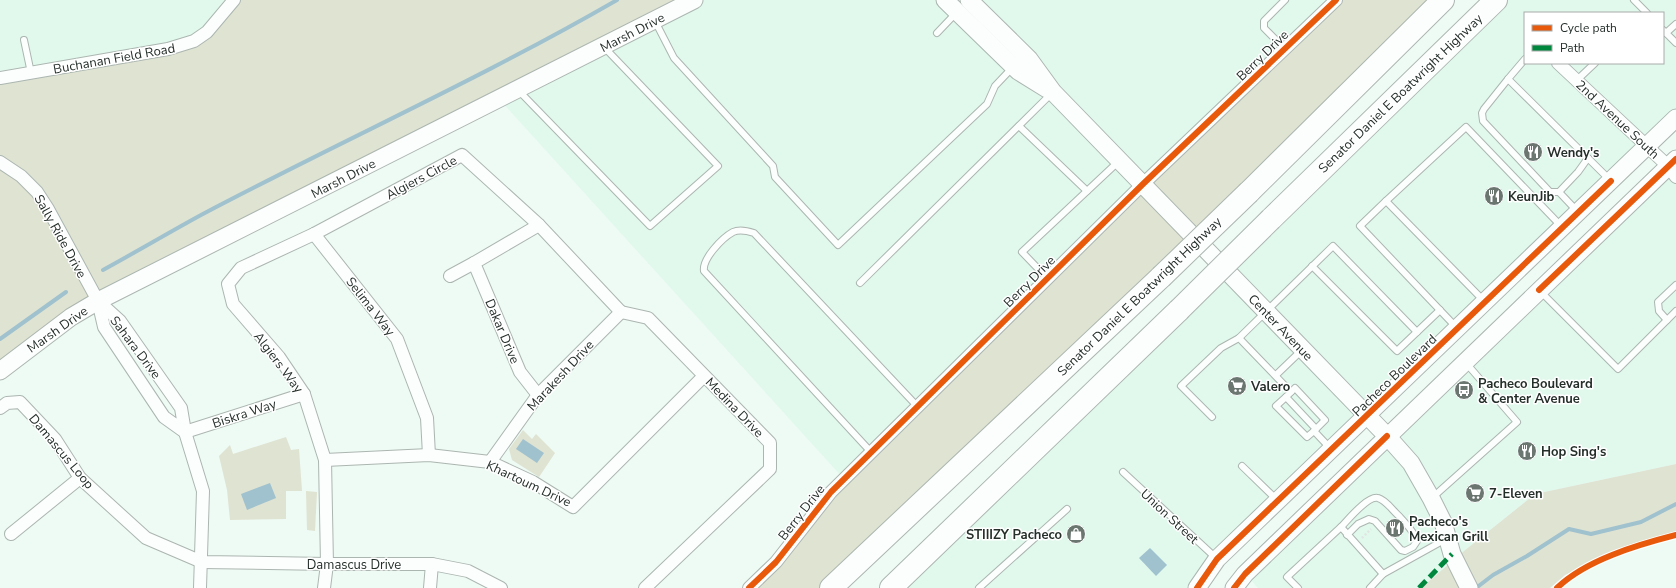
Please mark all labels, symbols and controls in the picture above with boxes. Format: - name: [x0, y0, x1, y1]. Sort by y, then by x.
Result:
- street label: Marsh Drive: [597, 9, 668, 57]
- street label: Senator Daniel E Boatwright Highway: [1315, 10, 1487, 177]
- legend: [1524, 12, 1664, 64]
- text: Cycle path: [1560, 20, 1617, 36]
- street label: Berry Drive: [1233, 26, 1293, 85]
- street label: Buchanan Field Road: [52, 39, 176, 79]
- text: Path: [1560, 40, 1585, 56]
- street label: 2nd Avenue South: [1572, 76, 1663, 163]
- restaurant icon: Wendy's: [1522, 141, 1544, 163]
- place label: Wendy's: [1547, 144, 1599, 162]
- street label: Algiers Circle: [383, 152, 460, 204]
- street label: Marsh Drive: [308, 155, 379, 203]
- restaurant icon: KeunJib: [1483, 185, 1505, 207]
- place label: KeunJib: [1508, 188, 1555, 206]
- street label: Sally Ride Drive: [30, 192, 91, 282]
- street label: Senator Daniel E Boatwright Highway: [1054, 213, 1226, 380]
- street label: Berry Drive: [1000, 252, 1060, 311]
- street label: Selima Way: [342, 273, 399, 340]
- street label: Center Avenue: [1244, 290, 1317, 365]
- street label: Dakar Drive: [480, 296, 524, 367]
- street label: Marsh Drive: [24, 302, 92, 357]
- street label: Sahara Drive: [106, 312, 165, 383]
- street label: Algiers Way: [249, 328, 307, 397]
- street label: Pacheco Boulevard: [1348, 331, 1441, 421]
- street label: Marakesh Drive: [523, 336, 598, 415]
- street label: Medina Drive: [701, 374, 768, 442]
- supermarket icon: Valero: [1226, 375, 1248, 397]
- place label: Pacheco Boulevard & Center Avenue: [1478, 375, 1593, 408]
- place label: Valero: [1250, 378, 1290, 396]
- bus stop icon: Pacheco Boulevard & Center Avenue: [1453, 379, 1475, 401]
- street label: Biskra Way: [210, 395, 279, 433]
- street label: Damascus Loop: [25, 410, 98, 493]
- restaurant icon: Hop Sing's: [1516, 440, 1538, 462]
- place label: Hop Sing's: [1541, 443, 1606, 461]
- street label: Khartoum Drive: [483, 456, 574, 511]
- street label: Berry Drive: [774, 481, 829, 544]
- supermarket icon: 7-Eleven: [1464, 482, 1486, 504]
- street label: Union Street: [1136, 485, 1203, 549]
- place label: 7-Eleven: [1489, 485, 1543, 503]
- place label: Pacheco's Mexican Grill: [1409, 513, 1489, 546]
- restaurant icon: Pacheco's Mexican Grill: [1384, 517, 1406, 539]
- shop icon: STIIIZY Pacheco: [1065, 523, 1087, 545]
- place label: STIIIZY Pacheco: [966, 526, 1062, 544]
- street label: Damascus Drive: [307, 556, 401, 574]

